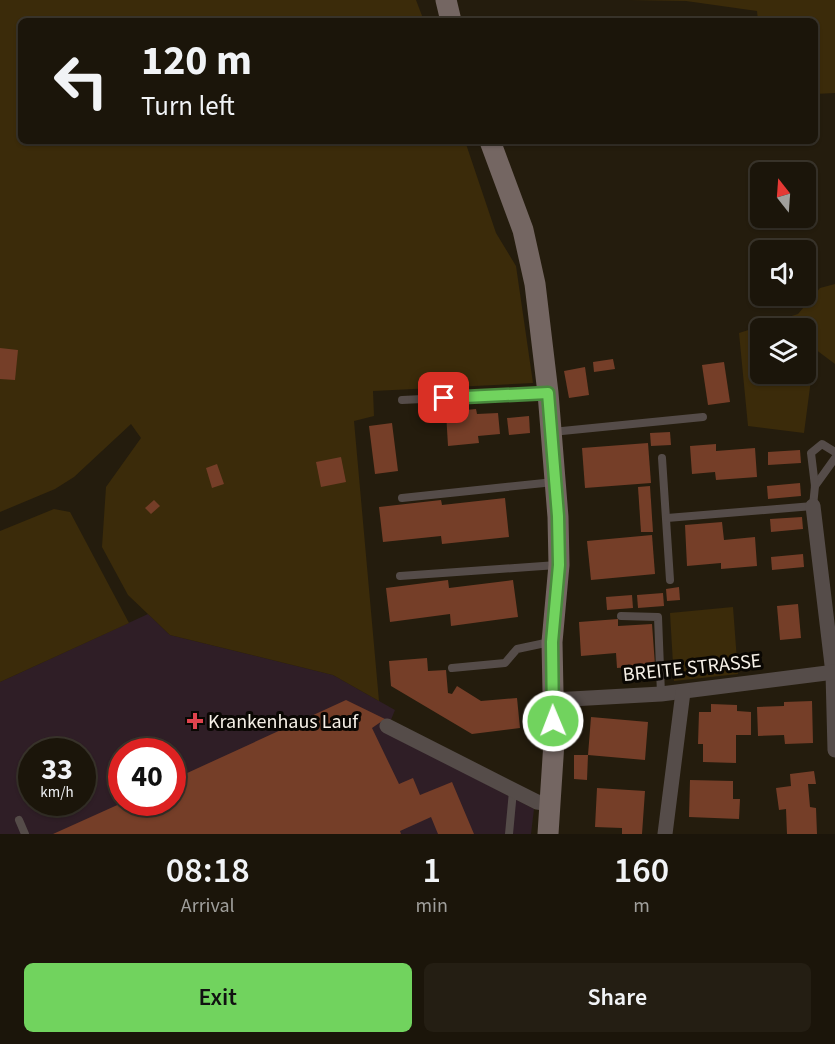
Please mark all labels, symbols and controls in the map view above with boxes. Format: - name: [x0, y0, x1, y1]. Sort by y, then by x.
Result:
- text: 120 m: [141, 31, 252, 91]
- icon: left: [42, 42, 120, 120]
- text: Turn left: [141, 87, 235, 126]
- north arrow: [750, 162, 816, 228]
- map controls: [750, 162, 816, 384]
- button: sound: [750, 240, 816, 306]
- button: layers: [750, 318, 816, 384]
- pin: [418, 372, 469, 423]
- icon: arrive: [427, 381, 460, 414]
- street label: BREITE STRASSE: [622, 647, 763, 689]
- position arrow: [521, 689, 585, 753]
- place label: Krankenhaus Lauf: [208, 708, 359, 736]
- marker: Krankenhaus Lauf: [186, 712, 204, 730]
- speed limit sign: 40: [108, 738, 186, 816]
- text: 33: [41, 748, 73, 791]
- text: km/h: [40, 782, 74, 803]
- text: 08:18: [166, 845, 250, 896]
- text: 1: [422, 845, 441, 896]
- text: 160: [614, 845, 669, 896]
- text: Arrival: [181, 892, 235, 920]
- text: min: [415, 892, 448, 920]
- text: m: [633, 892, 650, 920]
- button: Exit: [24, 963, 412, 1032]
- button: Share: [424, 963, 811, 1032]

